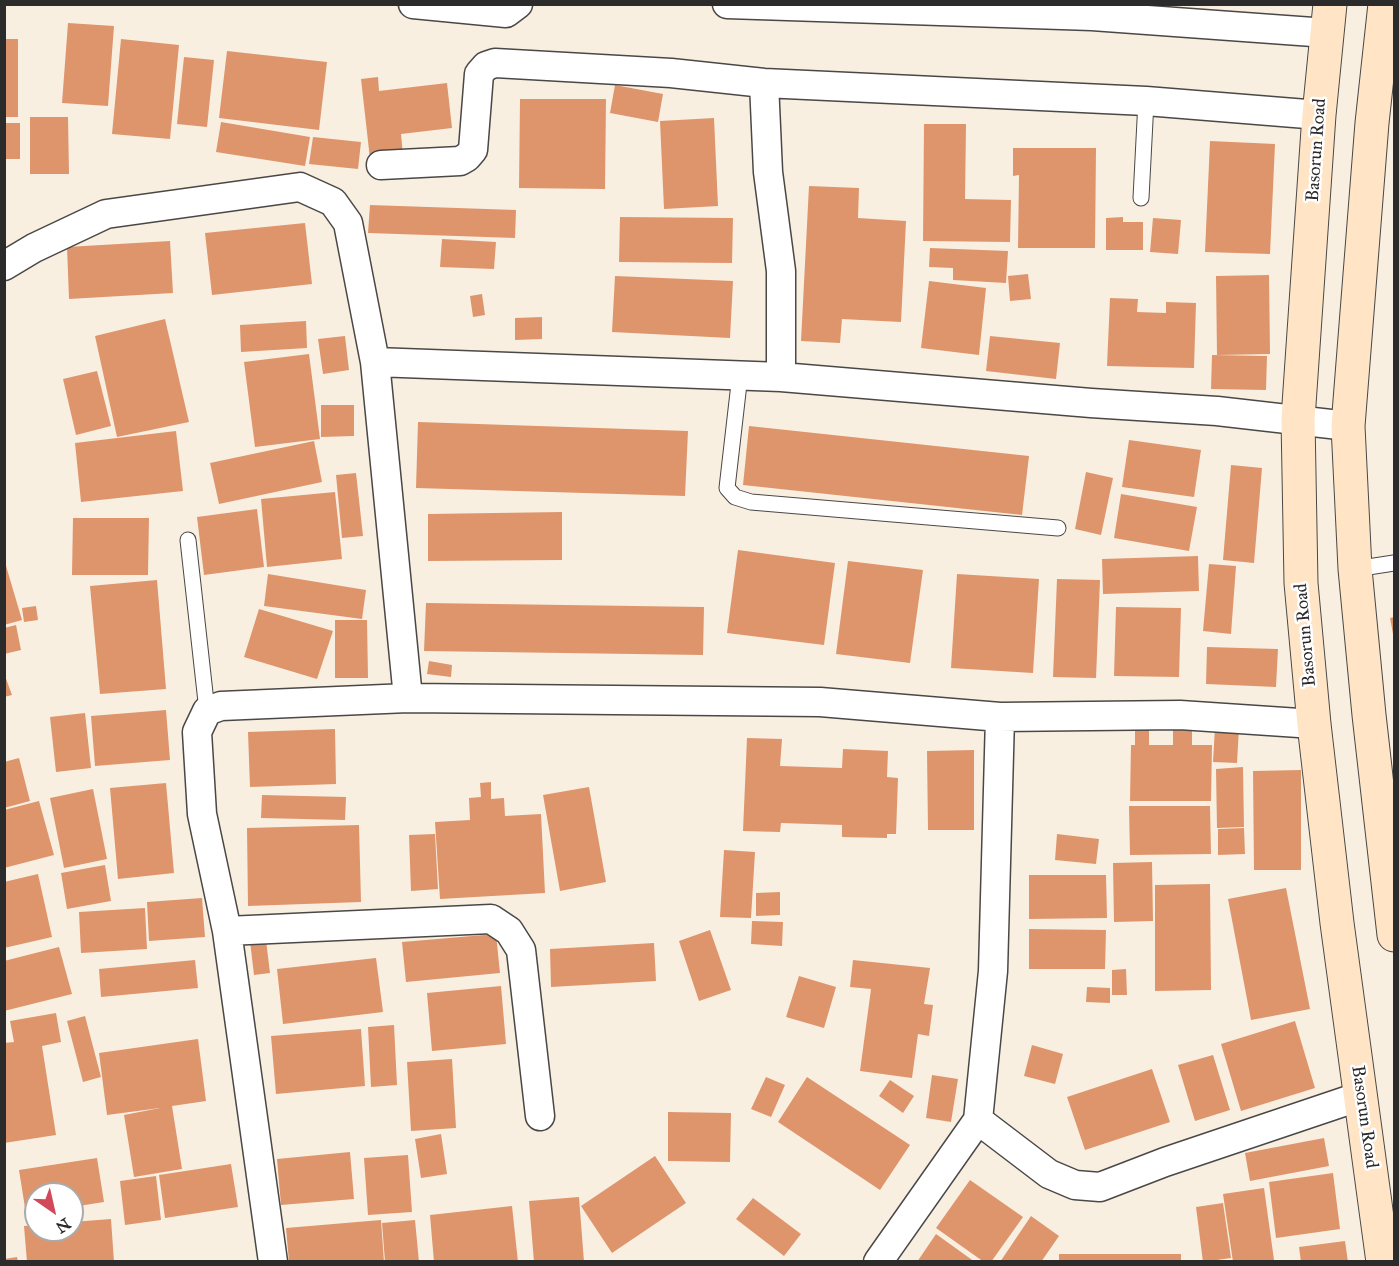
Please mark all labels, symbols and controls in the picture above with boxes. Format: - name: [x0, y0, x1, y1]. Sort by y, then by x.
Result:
- street label: Basorun Road: [1303, 98, 1331, 202]
- street label: Basorun Road: [1291, 582, 1321, 688]
- street label: Basorun Road: [1346, 1064, 1382, 1170]
- north arrow: [24, 1182, 84, 1242]
- text: N: [52, 1214, 74, 1237]

